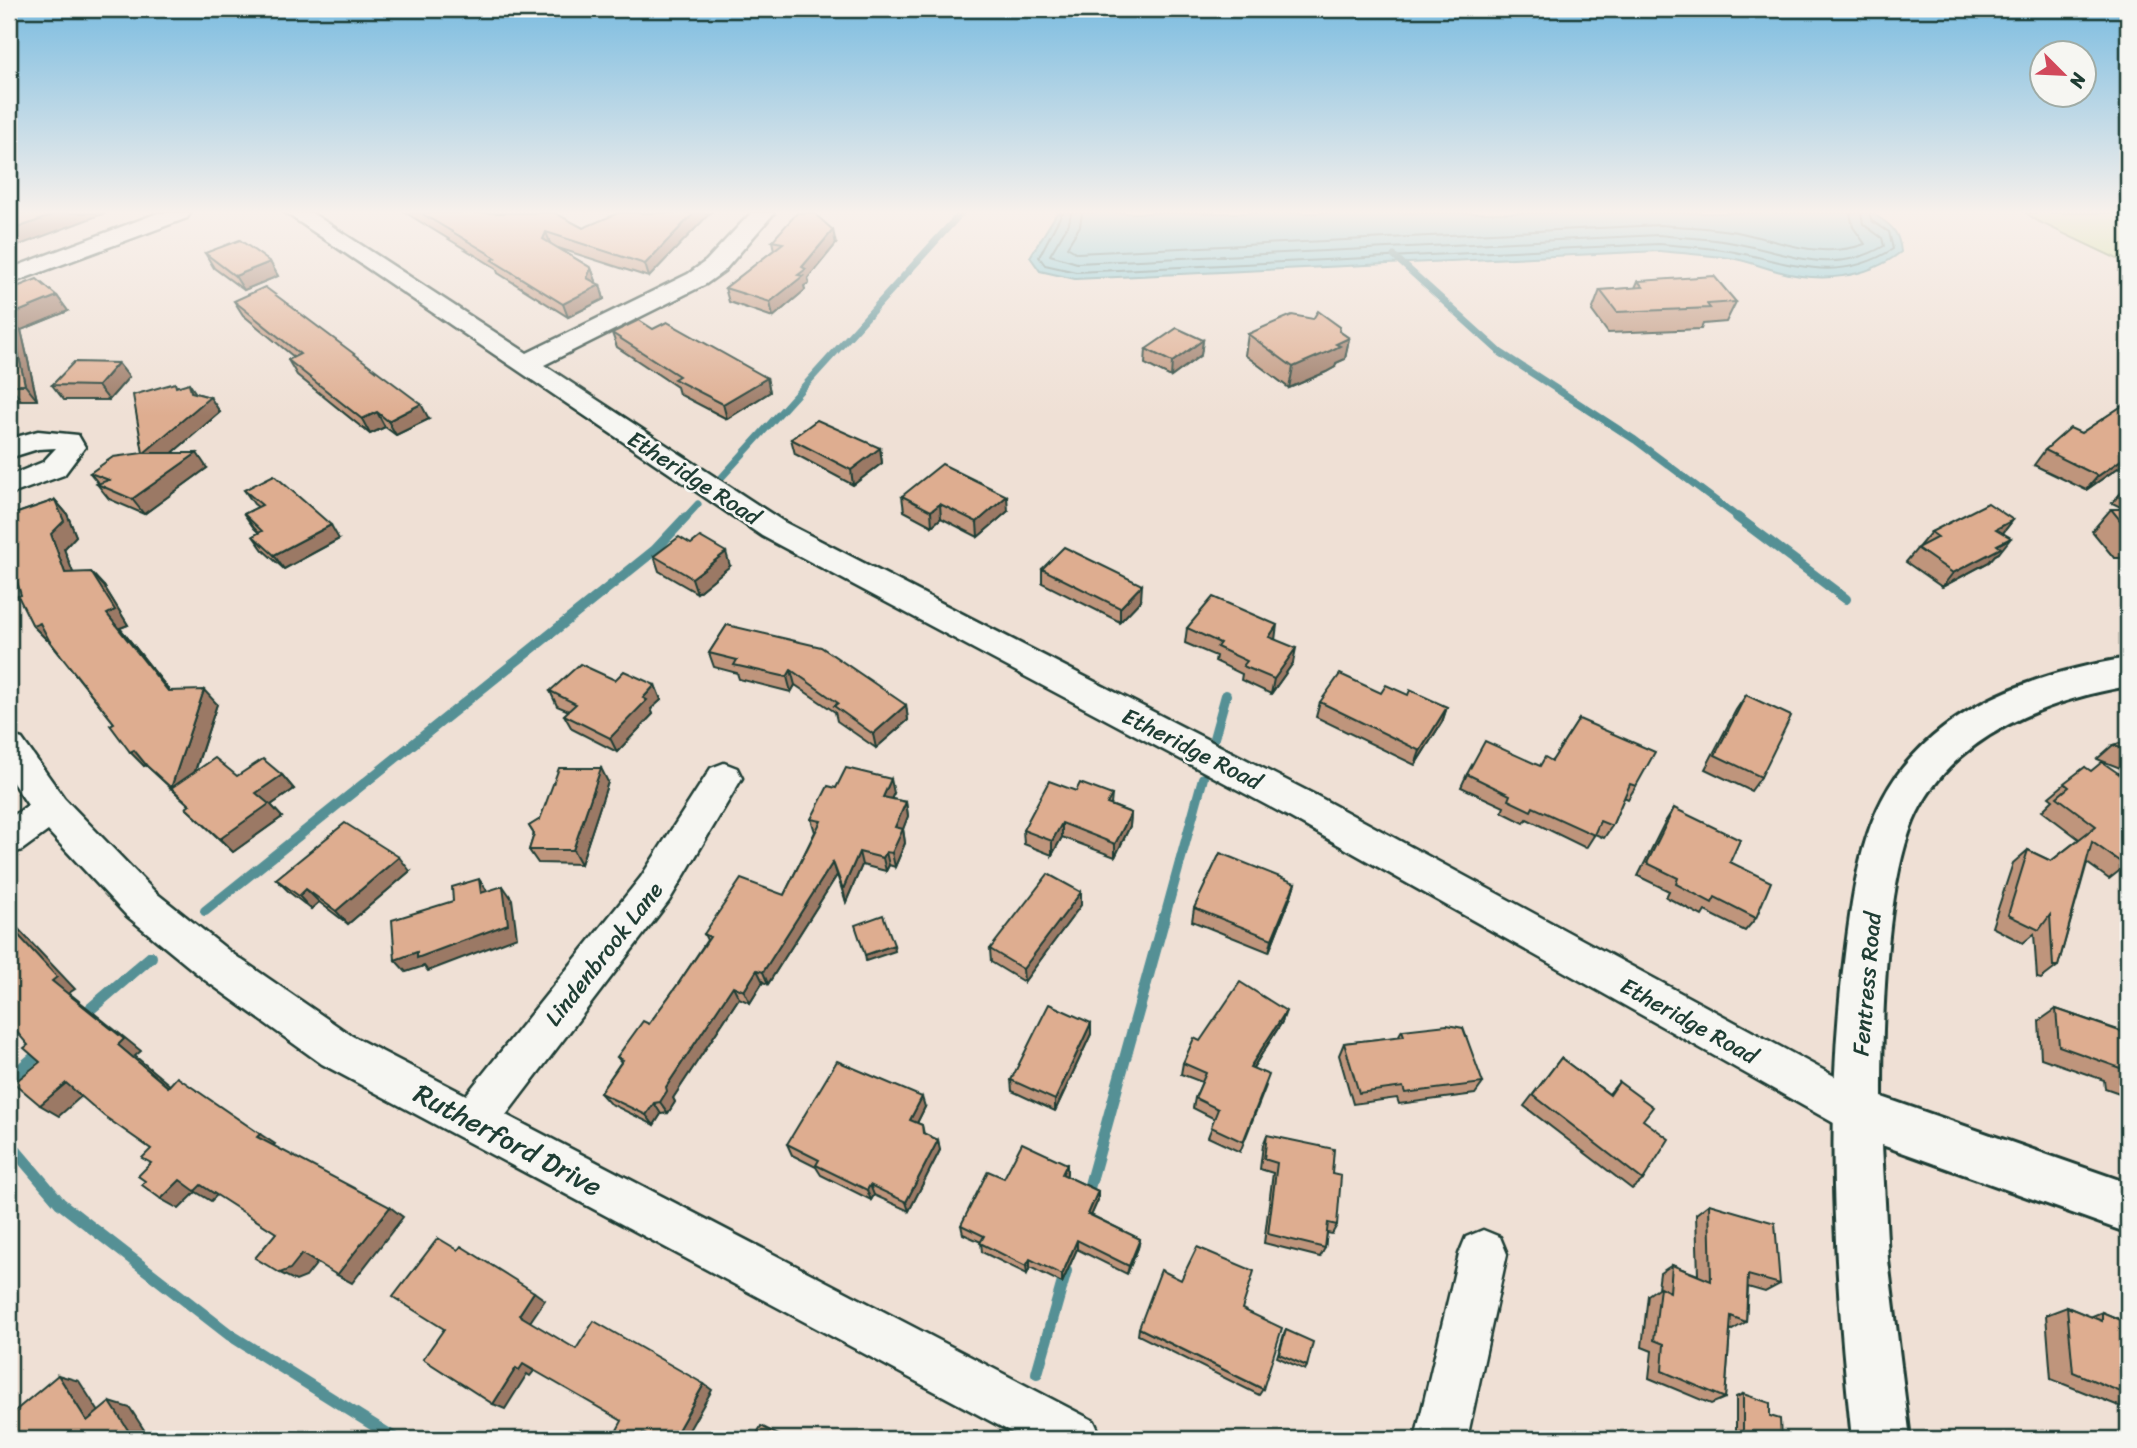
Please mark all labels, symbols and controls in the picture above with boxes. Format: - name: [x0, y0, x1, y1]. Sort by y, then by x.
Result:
- north arrow: [2028, 38, 2098, 108]
- text: N: [2060, 67, 2096, 94]
- street label: Etheridge Road: [619, 419, 771, 538]
- street label: Etheridge Road: [1115, 696, 1271, 803]
- street label: Lindenbrook Lane: [534, 873, 674, 1035]
- street label: Fentress Road: [1840, 909, 1894, 1058]
- street label: Etheridge Road: [1612, 966, 1767, 1077]
- street label: Rutherford Drive: [405, 1070, 611, 1210]

